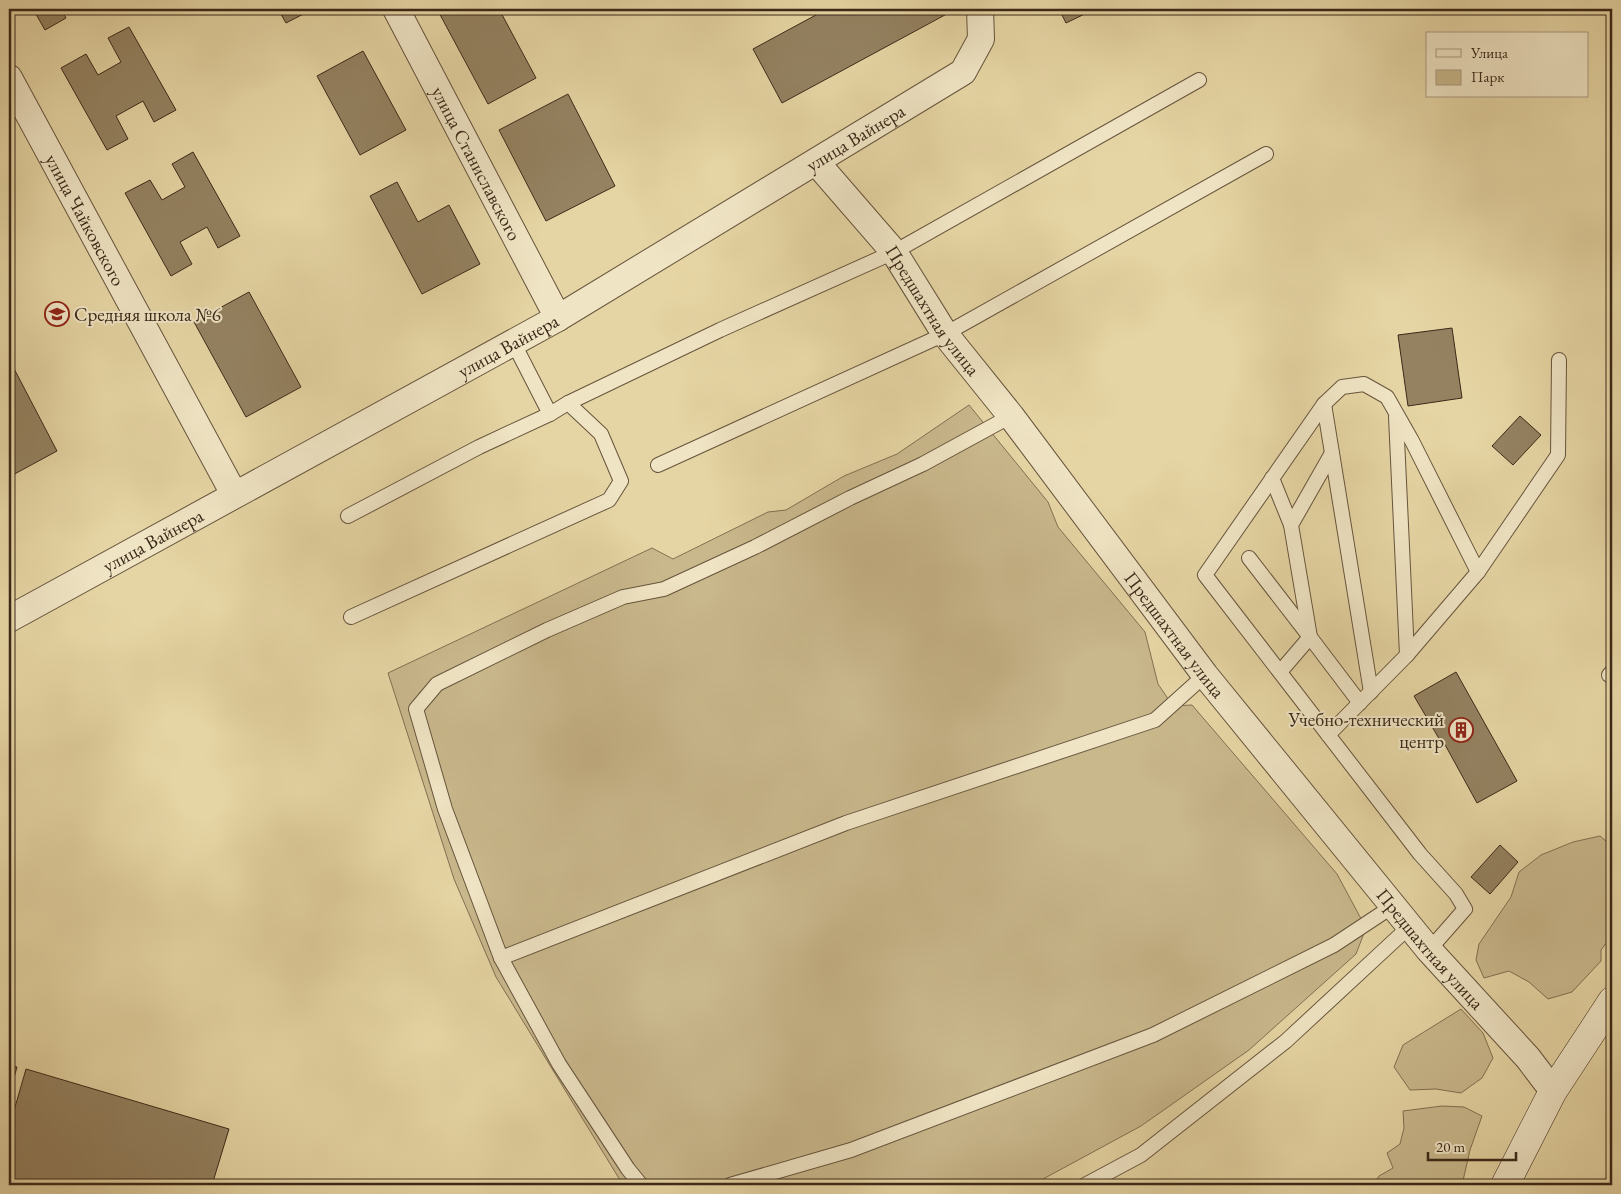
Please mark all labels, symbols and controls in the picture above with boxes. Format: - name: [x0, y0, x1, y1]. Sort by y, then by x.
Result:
- legend: [1426, 32, 1588, 98]
- text: Улица: [1470, 43, 1508, 62]
- text: Парк: [1471, 67, 1504, 86]
- street label: улица Станиславского: [426, 82, 527, 245]
- street label: улица Вайнера: [801, 98, 910, 177]
- street label: улица Чайковского: [39, 149, 131, 290]
- street label: Предшахтная улица: [880, 240, 986, 381]
- school or university icon: Средняя школа №6: [44, 301, 70, 327]
- place label: Средняя школа №6: [74, 302, 221, 327]
- street label: улица Вайнера: [453, 308, 563, 384]
- street label: улица Вайнера: [98, 503, 208, 578]
- street label: Предшахтная улица: [1119, 566, 1231, 704]
- place label: Учебно-технический центр: [1287, 707, 1444, 754]
- building icon: Учебно-технический центр: [1448, 717, 1474, 743]
- street label: Предшахтная улица: [1371, 883, 1490, 1015]
- scale bar: [1428, 1129, 1516, 1161]
- text: 20 m: [1436, 1137, 1465, 1156]

